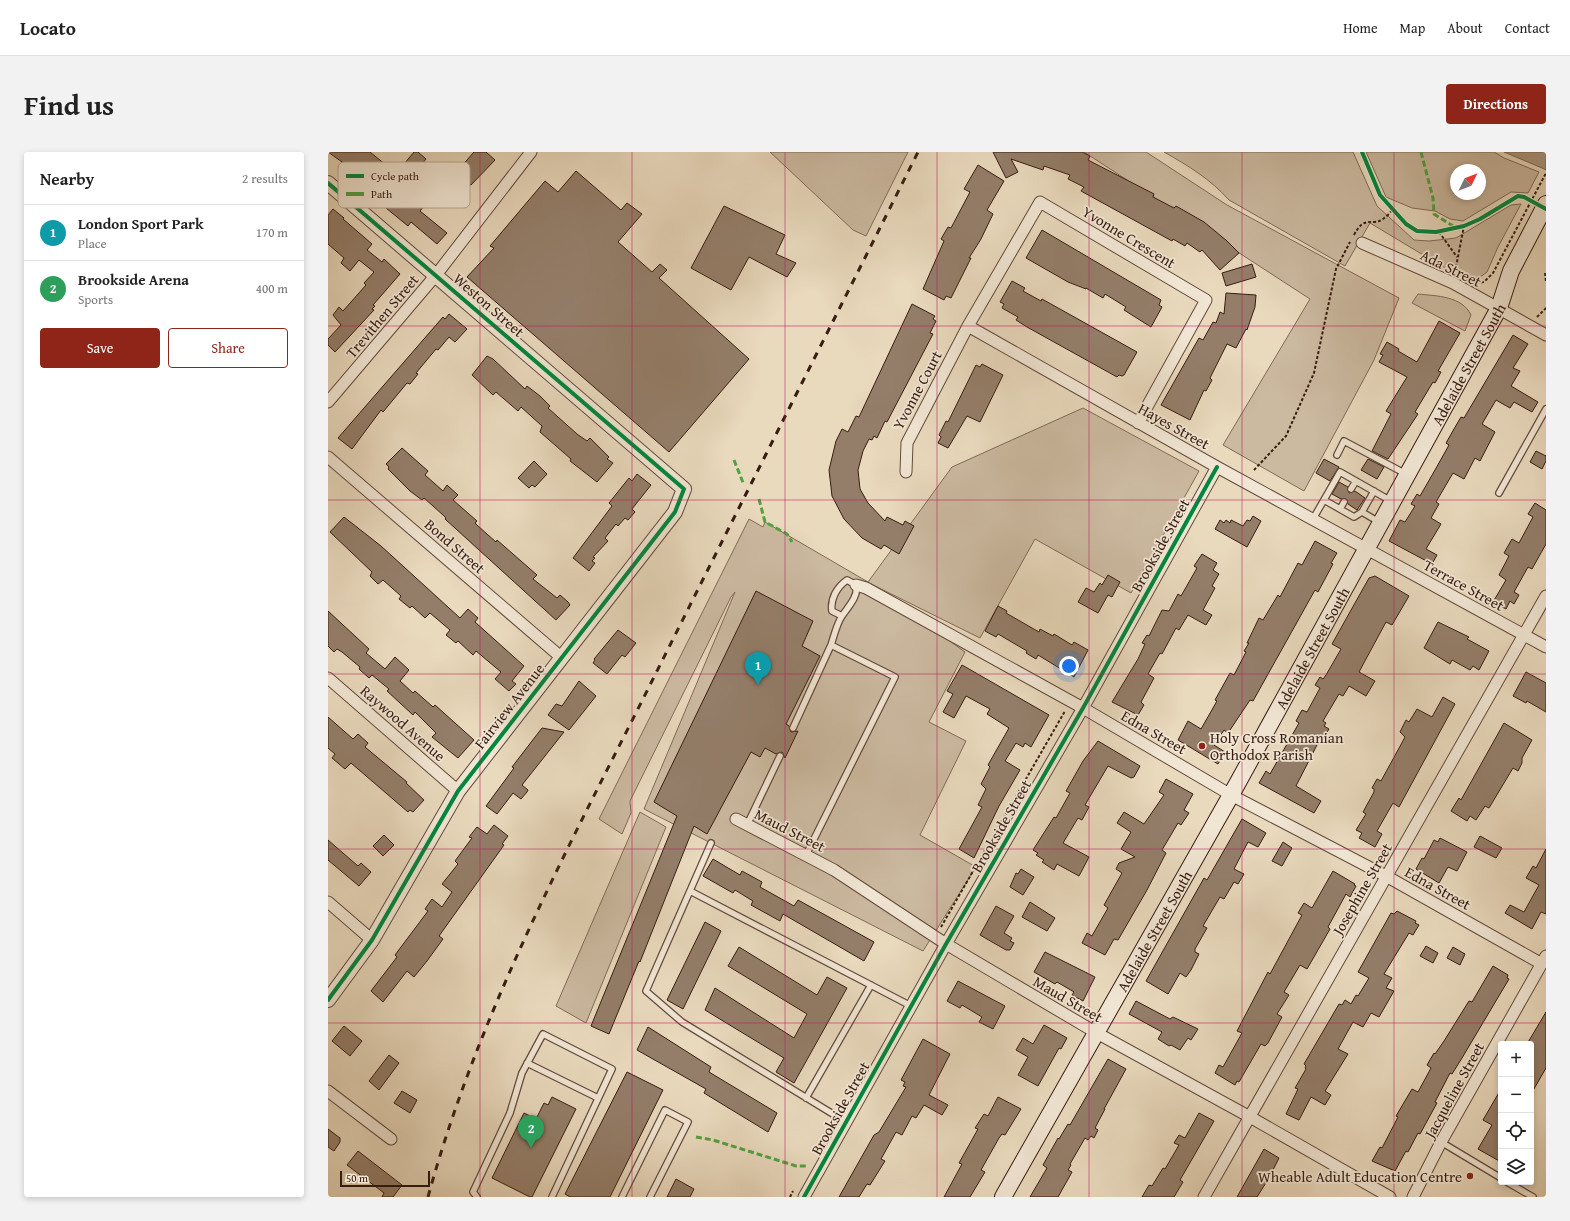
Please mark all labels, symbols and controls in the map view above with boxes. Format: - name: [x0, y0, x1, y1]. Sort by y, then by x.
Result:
- text: Locato: [20, 14, 76, 42]
- text: Home: [1343, 18, 1378, 38]
- text: Map: [1400, 18, 1425, 38]
- text: About: [1447, 18, 1483, 38]
- text: Contact: [1505, 18, 1550, 38]
- text: Find us: [24, 84, 114, 125]
- button: Directions: [1446, 84, 1546, 124]
- legend: [338, 162, 470, 208]
- north arrow: [1450, 164, 1486, 200]
- text: Nearby: [40, 166, 94, 191]
- text: Cycle path: [371, 168, 420, 184]
- text: 2 results: [242, 169, 288, 188]
- text: Path: [371, 186, 393, 202]
- street label: Yvonne Crescent: [1078, 201, 1180, 274]
- text: London Sport Park: [78, 213, 204, 234]
- text: 1: [50, 223, 56, 242]
- text: 170 m: [256, 223, 288, 242]
- text: Place: [78, 234, 107, 253]
- street label: Ada Street: [1417, 244, 1486, 292]
- street label: Weston Street: [449, 268, 530, 342]
- text: Brookside Arena: [78, 269, 189, 290]
- street label: Trevithen Street: [341, 269, 424, 362]
- text: 2: [50, 279, 56, 298]
- text: 400 m: [256, 279, 288, 298]
- text: Sports: [78, 290, 113, 309]
- street label: Adelaide Street South: [1426, 299, 1510, 429]
- button: Save: [40, 328, 160, 368]
- button: Share: [168, 328, 288, 368]
- street label: Yvonne Court: [887, 346, 947, 433]
- street label: Hayes Street: [1135, 398, 1214, 455]
- street label: Brookside Street: [1126, 494, 1195, 596]
- street label: Bond Street: [420, 514, 490, 579]
- street label: Terrace Street: [1420, 554, 1509, 616]
- street label: Adelaide Street South: [1270, 583, 1354, 713]
- pin: 1: [745, 652, 771, 685]
- your location: [1059, 656, 1079, 676]
- street label: Fairview Avenue: [469, 659, 549, 753]
- street label: Raywood Avenue: [356, 680, 450, 766]
- street label: Edna Street: [1117, 705, 1191, 760]
- place label: Holy Cross Romanian Orthodox Parish: [1210, 727, 1344, 765]
- marker: Holy Cross Romanian Orthodox Parish: [1197, 741, 1207, 751]
- street label: Brookside Street: [966, 775, 1036, 876]
- street label: Maud Street: [751, 803, 830, 857]
- street label: Josephine Street: [1326, 839, 1397, 941]
- street label: Edna Street: [1401, 861, 1475, 915]
- street label: Adelaide Street South: [1111, 866, 1197, 995]
- street label: Maud Street: [1030, 971, 1107, 1028]
- street label: Jacqueline Street: [1418, 1038, 1489, 1143]
- map controls: [1498, 1041, 1534, 1185]
- button: +: [1498, 1041, 1534, 1077]
- street label: Brookside Street: [806, 1057, 875, 1159]
- button: −: [1498, 1077, 1534, 1113]
- button: locate: [1498, 1113, 1534, 1149]
- pin: 2: [518, 1115, 544, 1148]
- button: layers: [1498, 1149, 1534, 1185]
- place label: Wheable Adult Education Centre: [1258, 1166, 1462, 1187]
- scale bar: [340, 1169, 430, 1188]
- text: 50 m: [346, 1170, 368, 1186]
- marker: Wheable Adult Education Centre: [1465, 1171, 1475, 1181]

